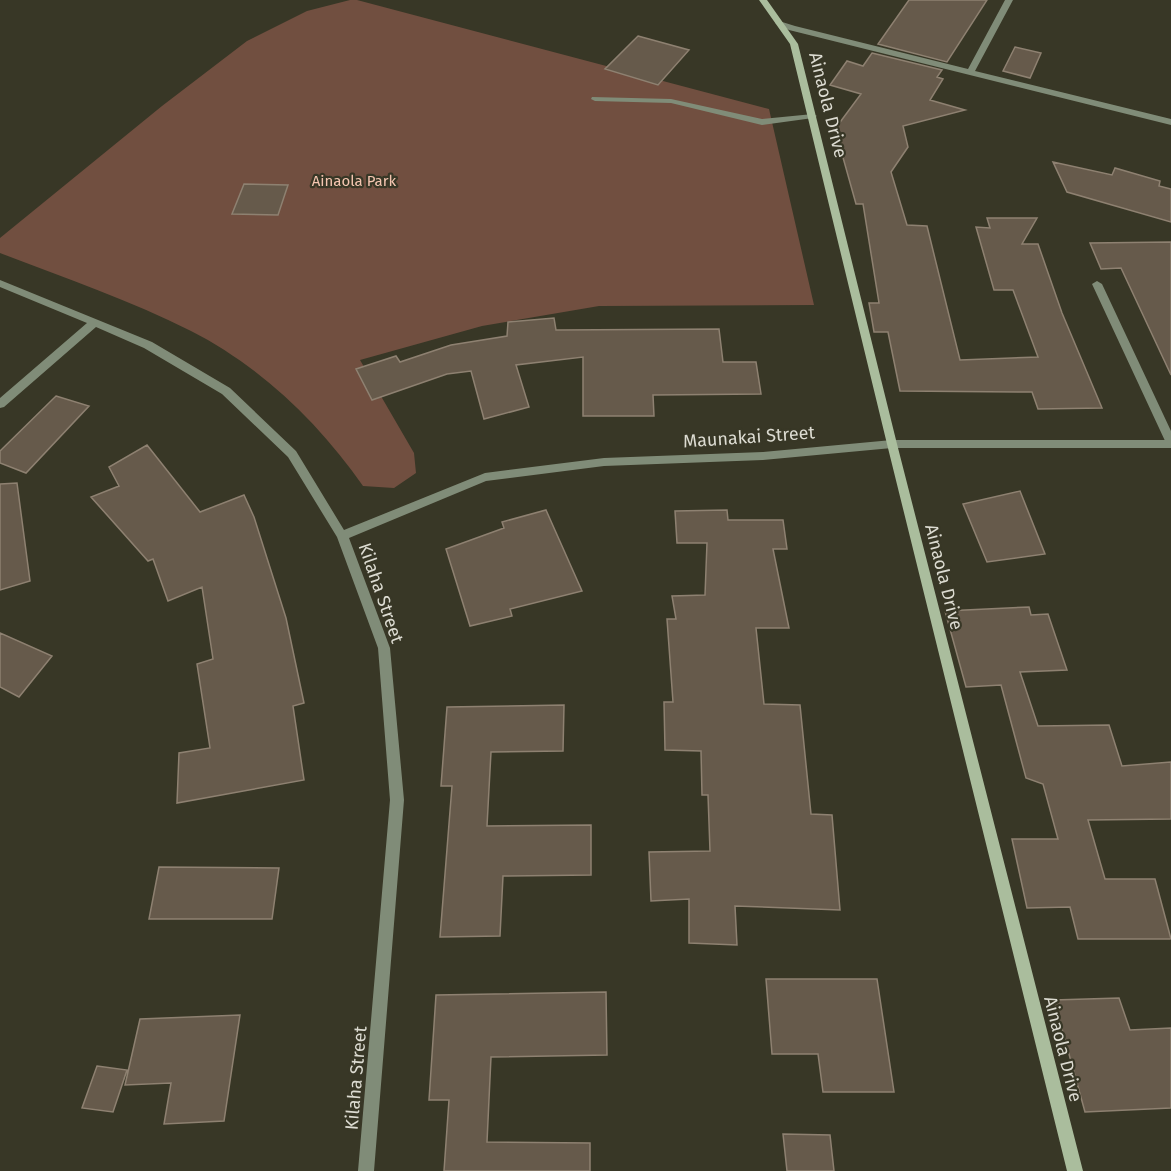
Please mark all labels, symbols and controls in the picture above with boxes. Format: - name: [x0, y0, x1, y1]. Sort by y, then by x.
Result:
- street label: Ainaola Drive: [804, 50, 852, 160]
- park label: Ainaola Park: [312, 172, 397, 190]
- street label: Maunakai Street: [682, 421, 816, 453]
- street label: Ainaola Drive: [920, 522, 968, 632]
- street label: Kilaha Street: [354, 540, 409, 646]
- street label: Ainaola Drive: [1039, 994, 1087, 1104]
- street label: Kilaha Street: [340, 1024, 372, 1131]

